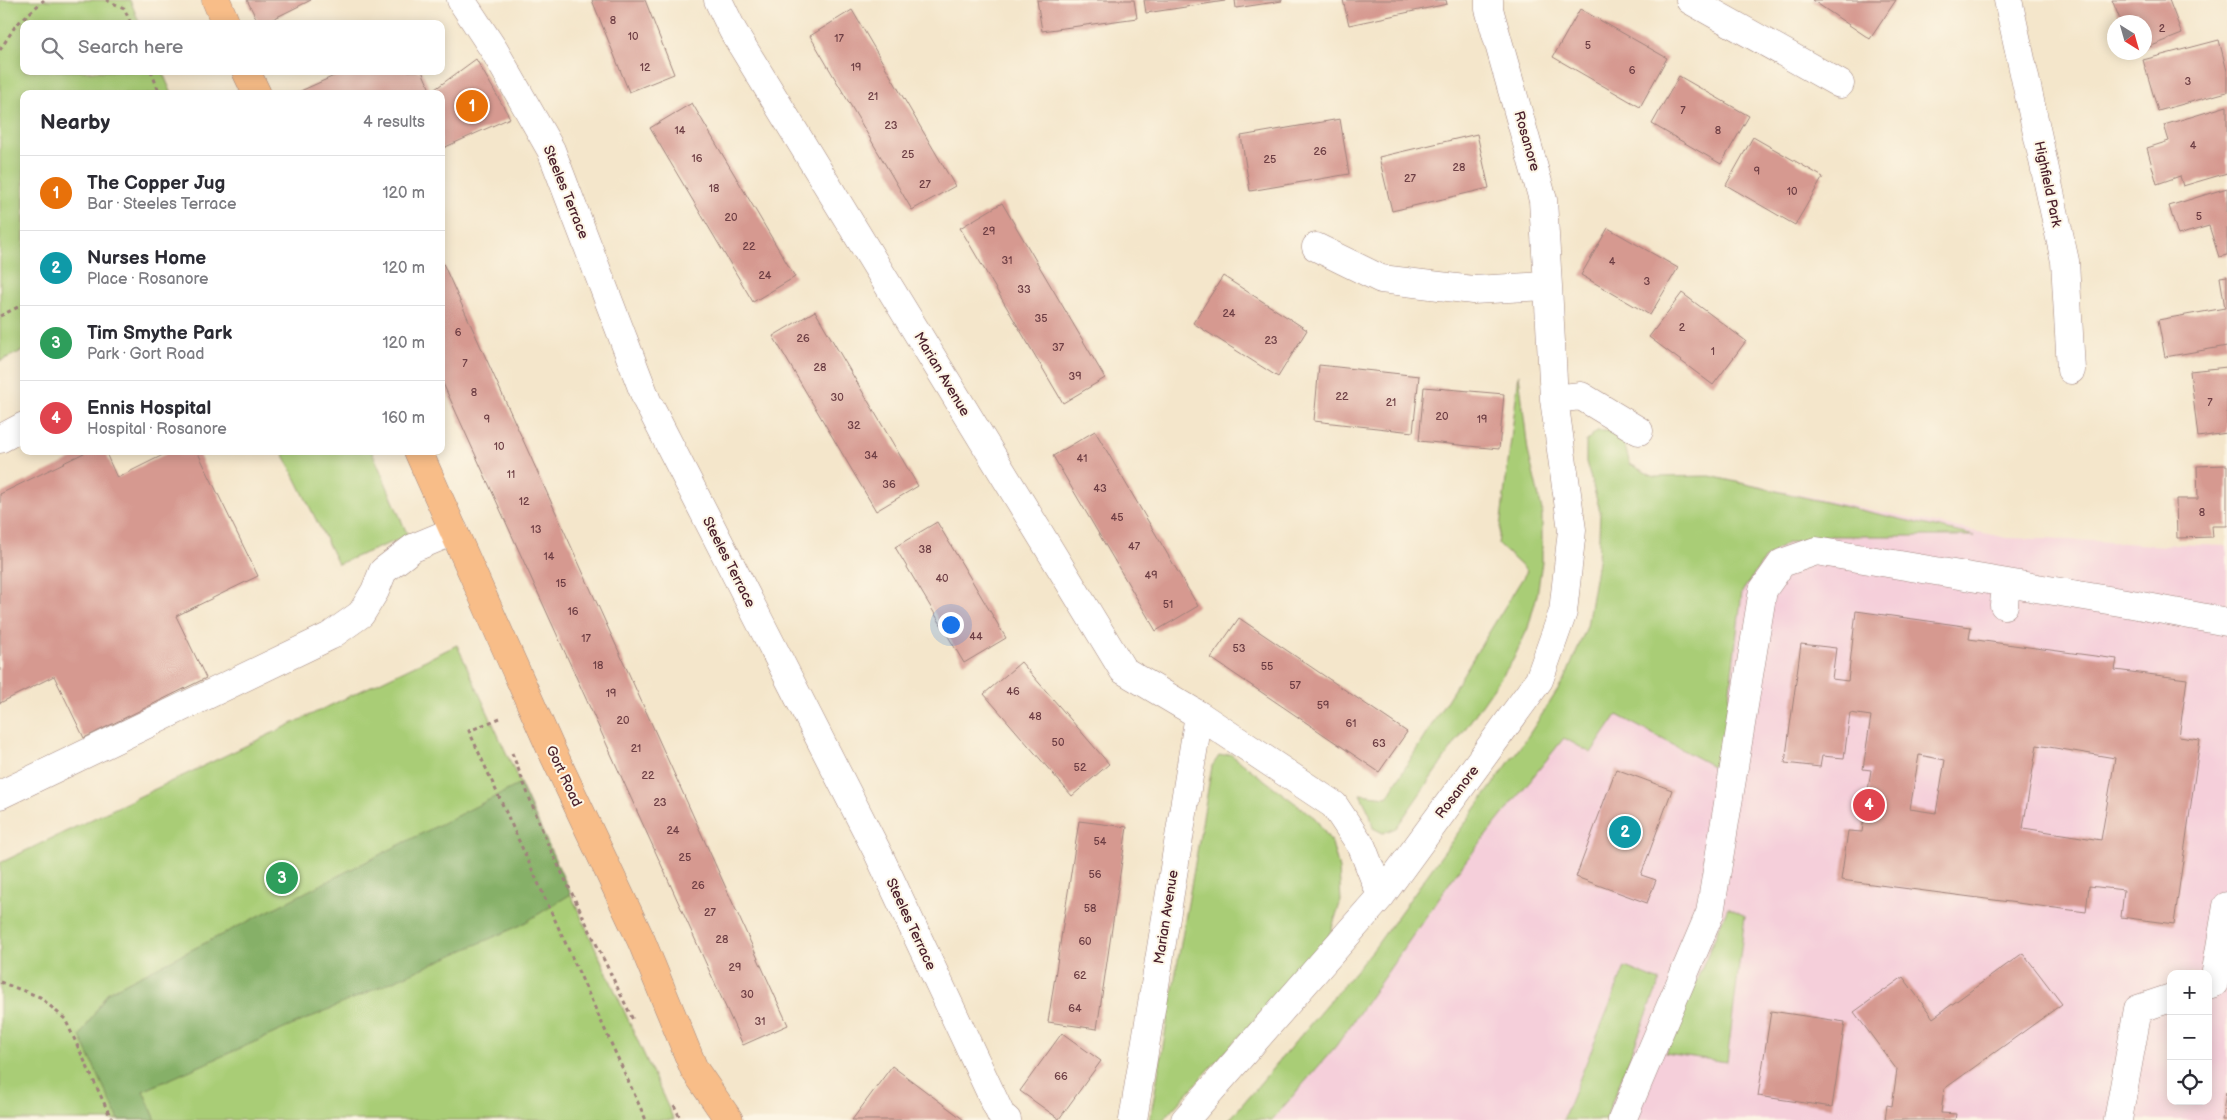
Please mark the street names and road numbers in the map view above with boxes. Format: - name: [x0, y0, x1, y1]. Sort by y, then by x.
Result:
- street label: Rosanore: [1510, 109, 1544, 173]
- street label: Highfield Park: [2031, 140, 2065, 229]
- street label: Steeles Terrace: [540, 143, 592, 241]
- street label: Marian Avenue: [910, 329, 974, 419]
- street label: Steeles Terrace: [699, 514, 759, 610]
- street label: Gort Road: [542, 743, 586, 809]
- street label: Rosanore: [1432, 762, 1482, 822]
- street label: Marian Avenue: [1150, 869, 1182, 965]
- street label: Steeles Terrace: [882, 875, 940, 973]

